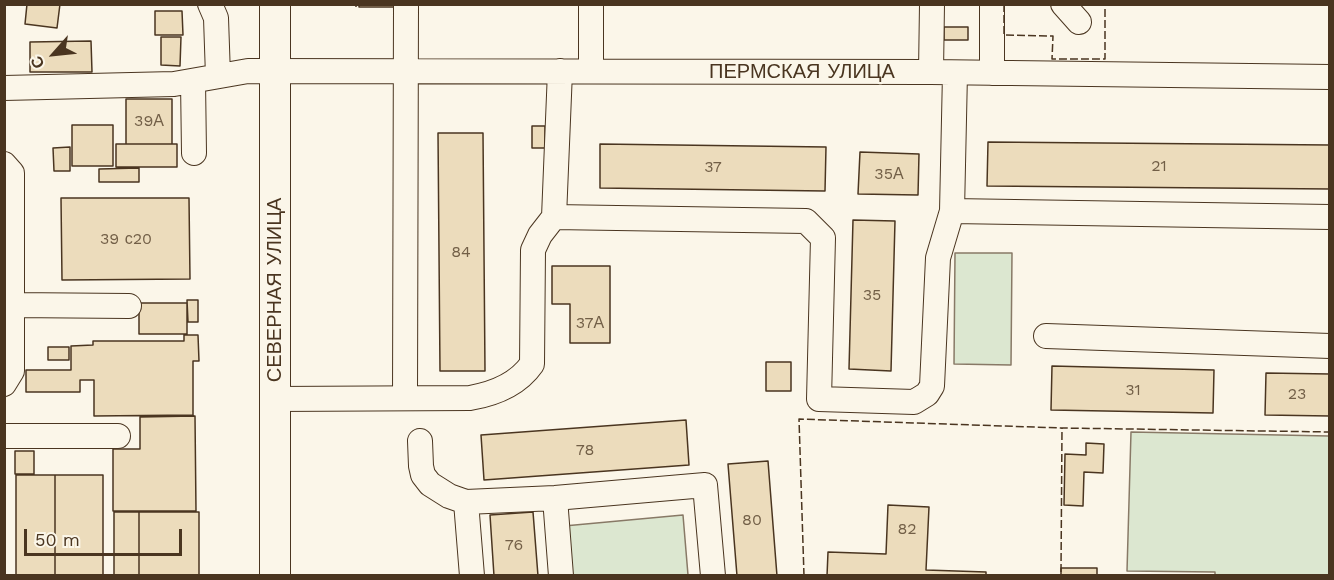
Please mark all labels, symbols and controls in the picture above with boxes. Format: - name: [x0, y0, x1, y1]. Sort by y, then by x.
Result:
- north arrow: [24, 24, 84, 84]
- text: С: [26, 53, 49, 72]
- street label: ПЕРМСКАЯ УЛИЦА: [709, 60, 895, 84]
- house number: 39А: [134, 111, 164, 131]
- house number: 21: [1151, 156, 1167, 176]
- house number: 37: [704, 157, 722, 177]
- house number: 35А: [874, 164, 904, 184]
- street label: СЕВЕРНАЯ УЛИЦА: [263, 198, 287, 382]
- house number: 39 с20: [100, 229, 152, 249]
- house number: 84: [451, 242, 471, 262]
- house number: 35: [863, 285, 881, 305]
- house number: 37А: [576, 313, 604, 333]
- house number: 31: [1125, 380, 1141, 400]
- house number: 23: [1288, 384, 1306, 404]
- house number: 78: [576, 440, 594, 460]
- house number: 80: [742, 510, 762, 530]
- scale bar: [27, 517, 184, 555]
- house number: 82: [897, 519, 917, 539]
- text: 50 m: [35, 529, 80, 550]
- house number: 76: [505, 535, 523, 555]

